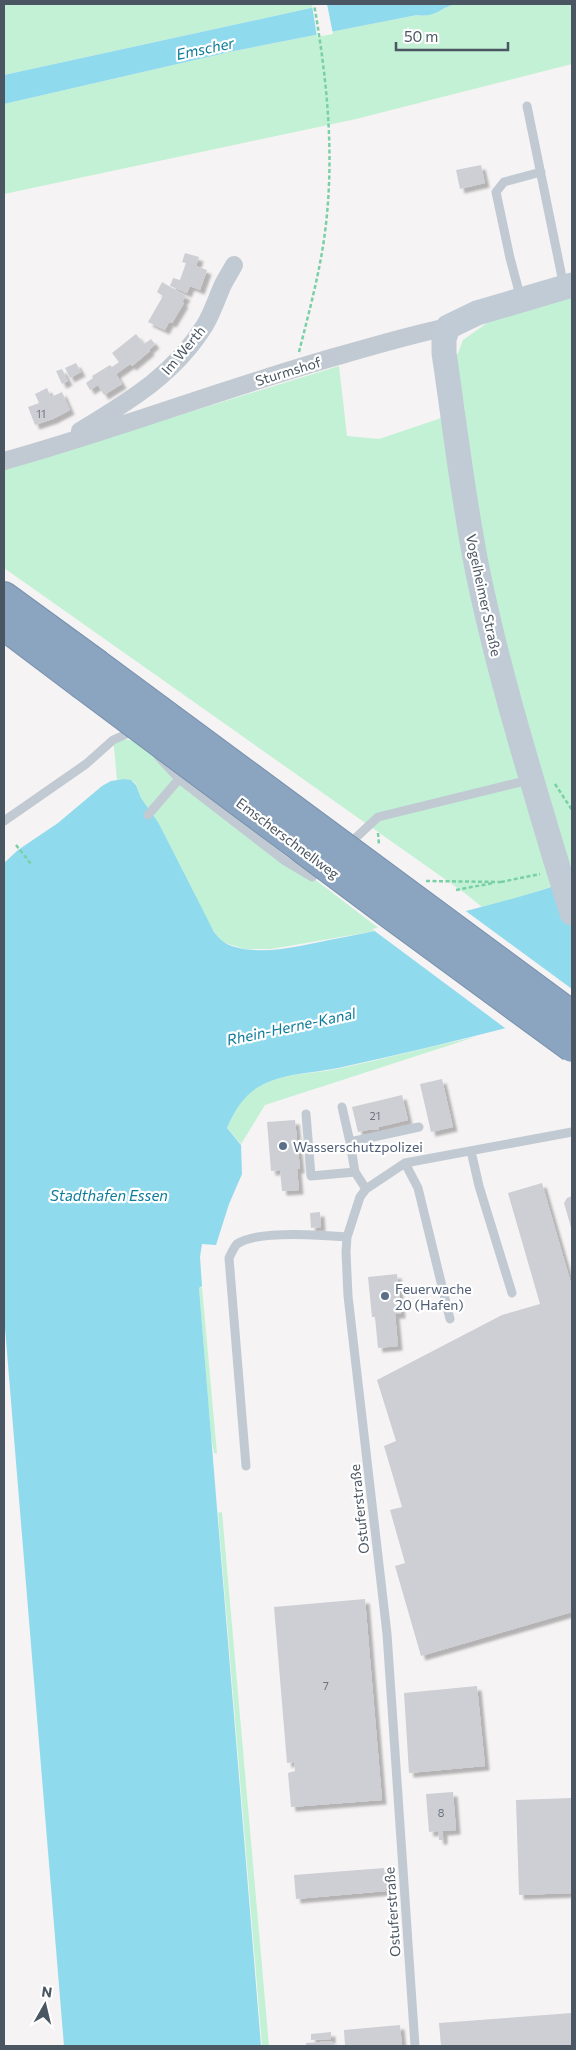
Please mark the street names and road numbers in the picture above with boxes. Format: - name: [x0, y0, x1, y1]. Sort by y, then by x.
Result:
- street label: Im Werth: [158, 322, 208, 378]
- street label: Sturmshof: [253, 353, 323, 389]
- street label: Vogelheimer Straße: [463, 532, 505, 658]
- street label: Emscherschnellweg: [233, 794, 343, 882]
- street label: Ostuferstraße: [346, 1463, 372, 1555]
- street label: Ostuferstraße: [380, 1867, 404, 1957]

